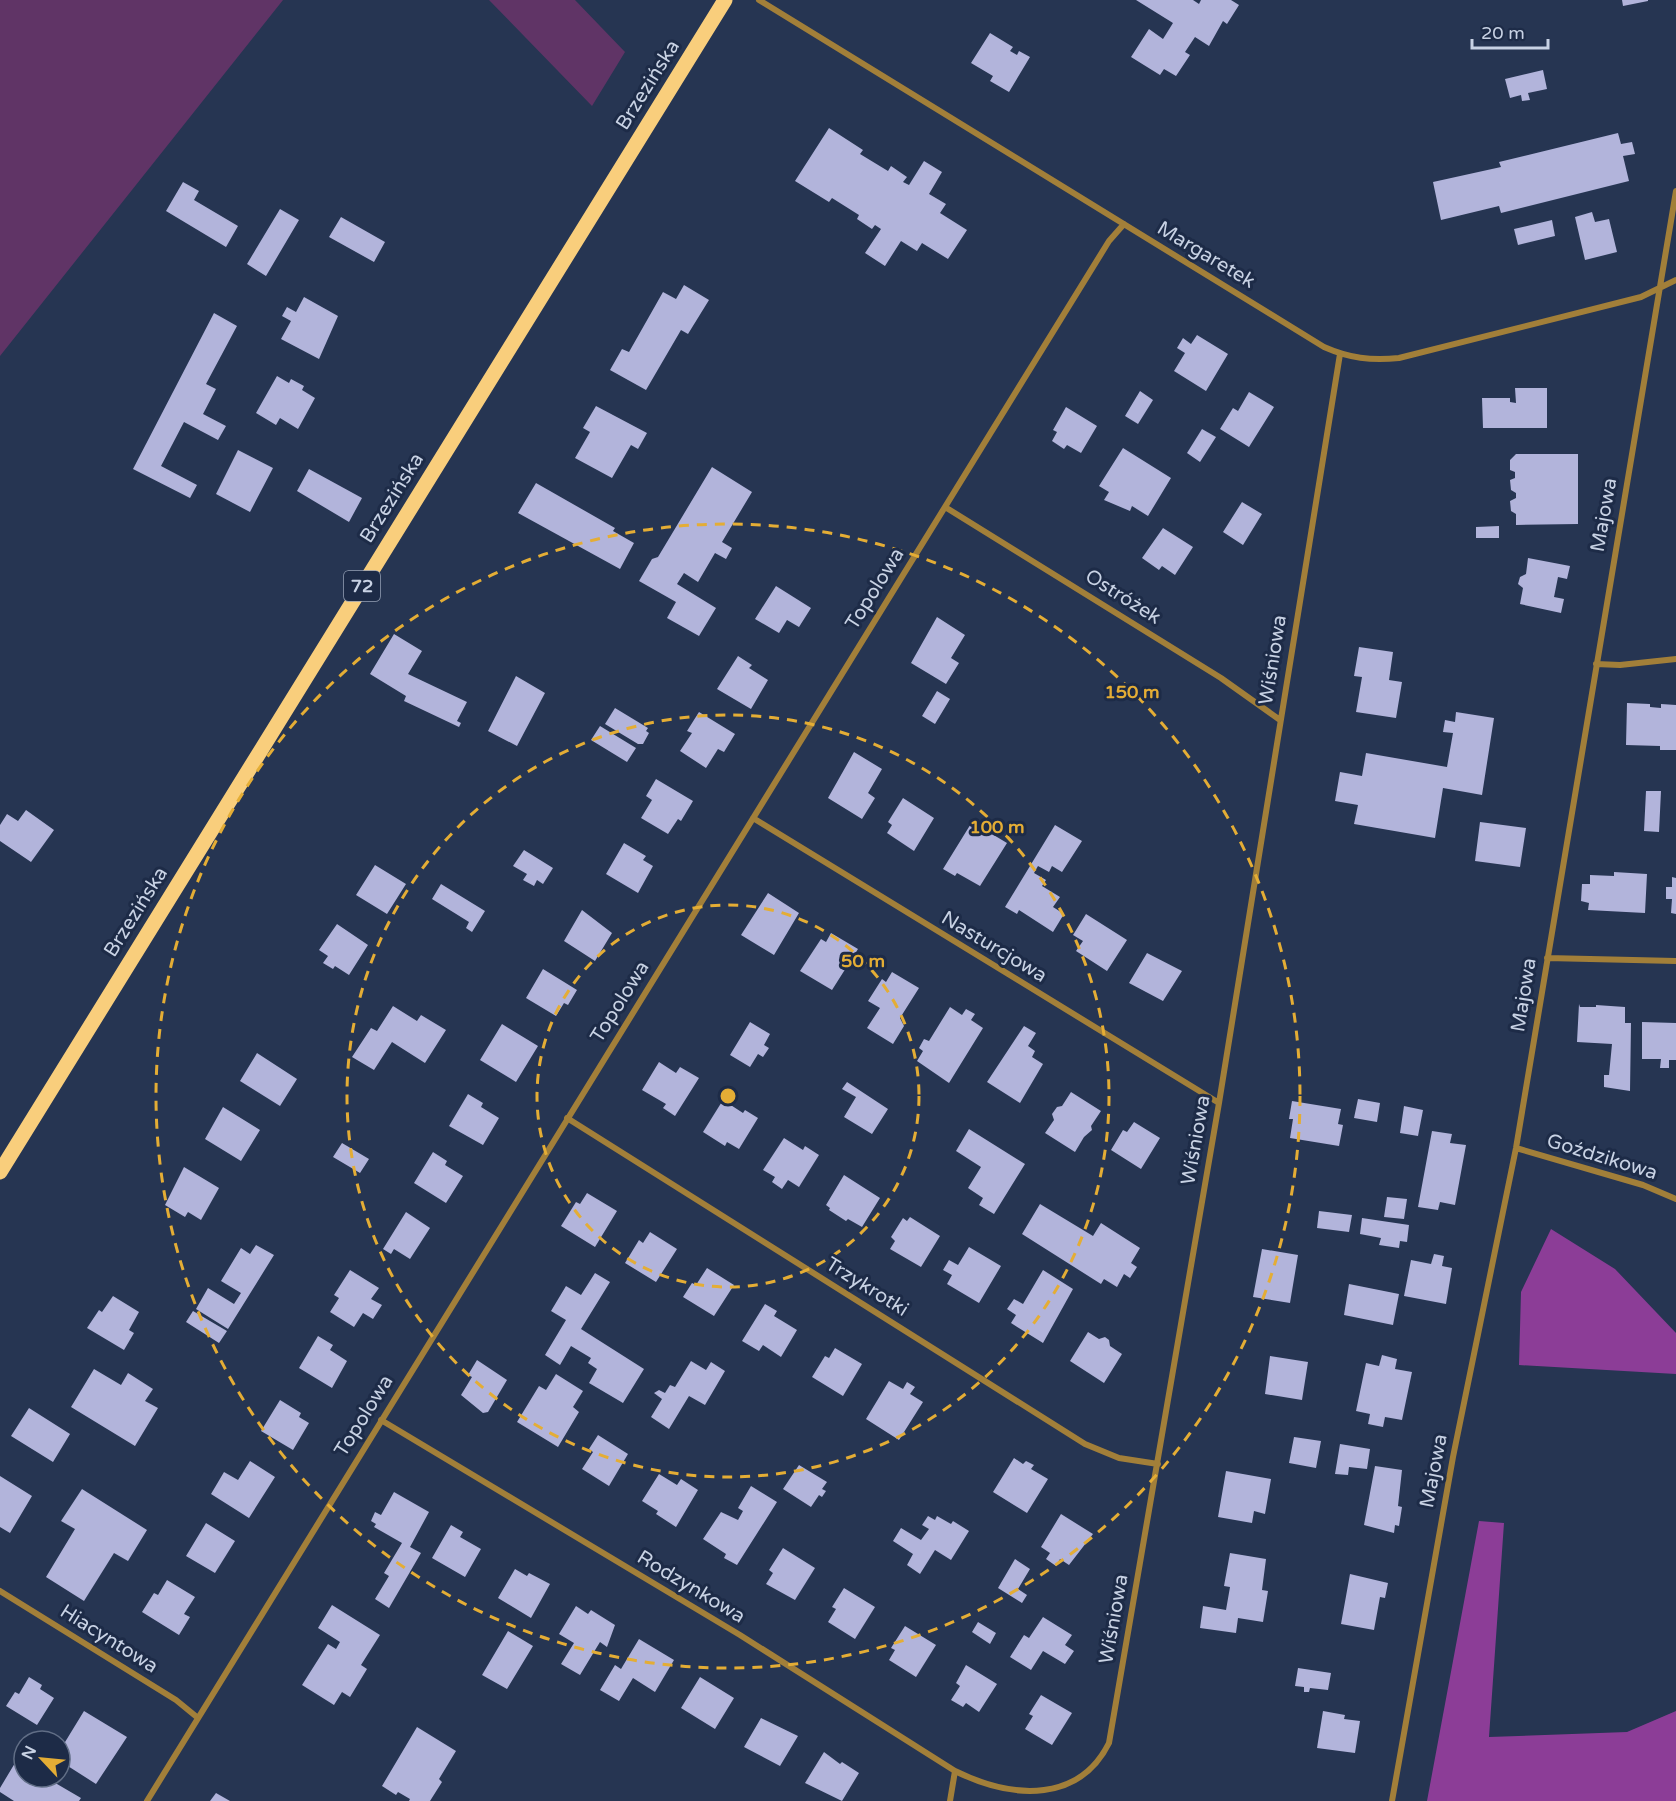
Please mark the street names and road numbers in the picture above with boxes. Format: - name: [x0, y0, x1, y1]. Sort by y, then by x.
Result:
- street label: Brzezińska: [611, 36, 685, 134]
- street label: Margaretek: [1153, 216, 1259, 294]
- street label: Brzezińska: [355, 449, 429, 547]
- street label: Majowa: [1586, 476, 1622, 554]
- street label: Topolowa: [840, 544, 910, 634]
- street label: Ostróżek: [1081, 564, 1165, 630]
- road number: 72: [344, 571, 380, 601]
- street label: Wiśniowa: [1254, 613, 1292, 707]
- street label: Brzezińska: [99, 863, 173, 961]
- street label: Nasturcjowa: [937, 906, 1051, 988]
- street label: Majowa: [1506, 956, 1542, 1034]
- street label: Topolowa: [585, 957, 655, 1047]
- street label: Wiśniowa: [1176, 1093, 1216, 1187]
- street label: Goździkowa: [1544, 1129, 1660, 1185]
- street label: Trzykrotki: [821, 1252, 913, 1322]
- street label: Topolowa: [329, 1371, 399, 1461]
- street label: Majowa: [1415, 1432, 1453, 1510]
- street label: Rodzynkowa: [633, 1545, 749, 1629]
- street label: Wiśniowa: [1094, 1572, 1134, 1666]
- street label: Hiacyntowa: [56, 1599, 162, 1679]

